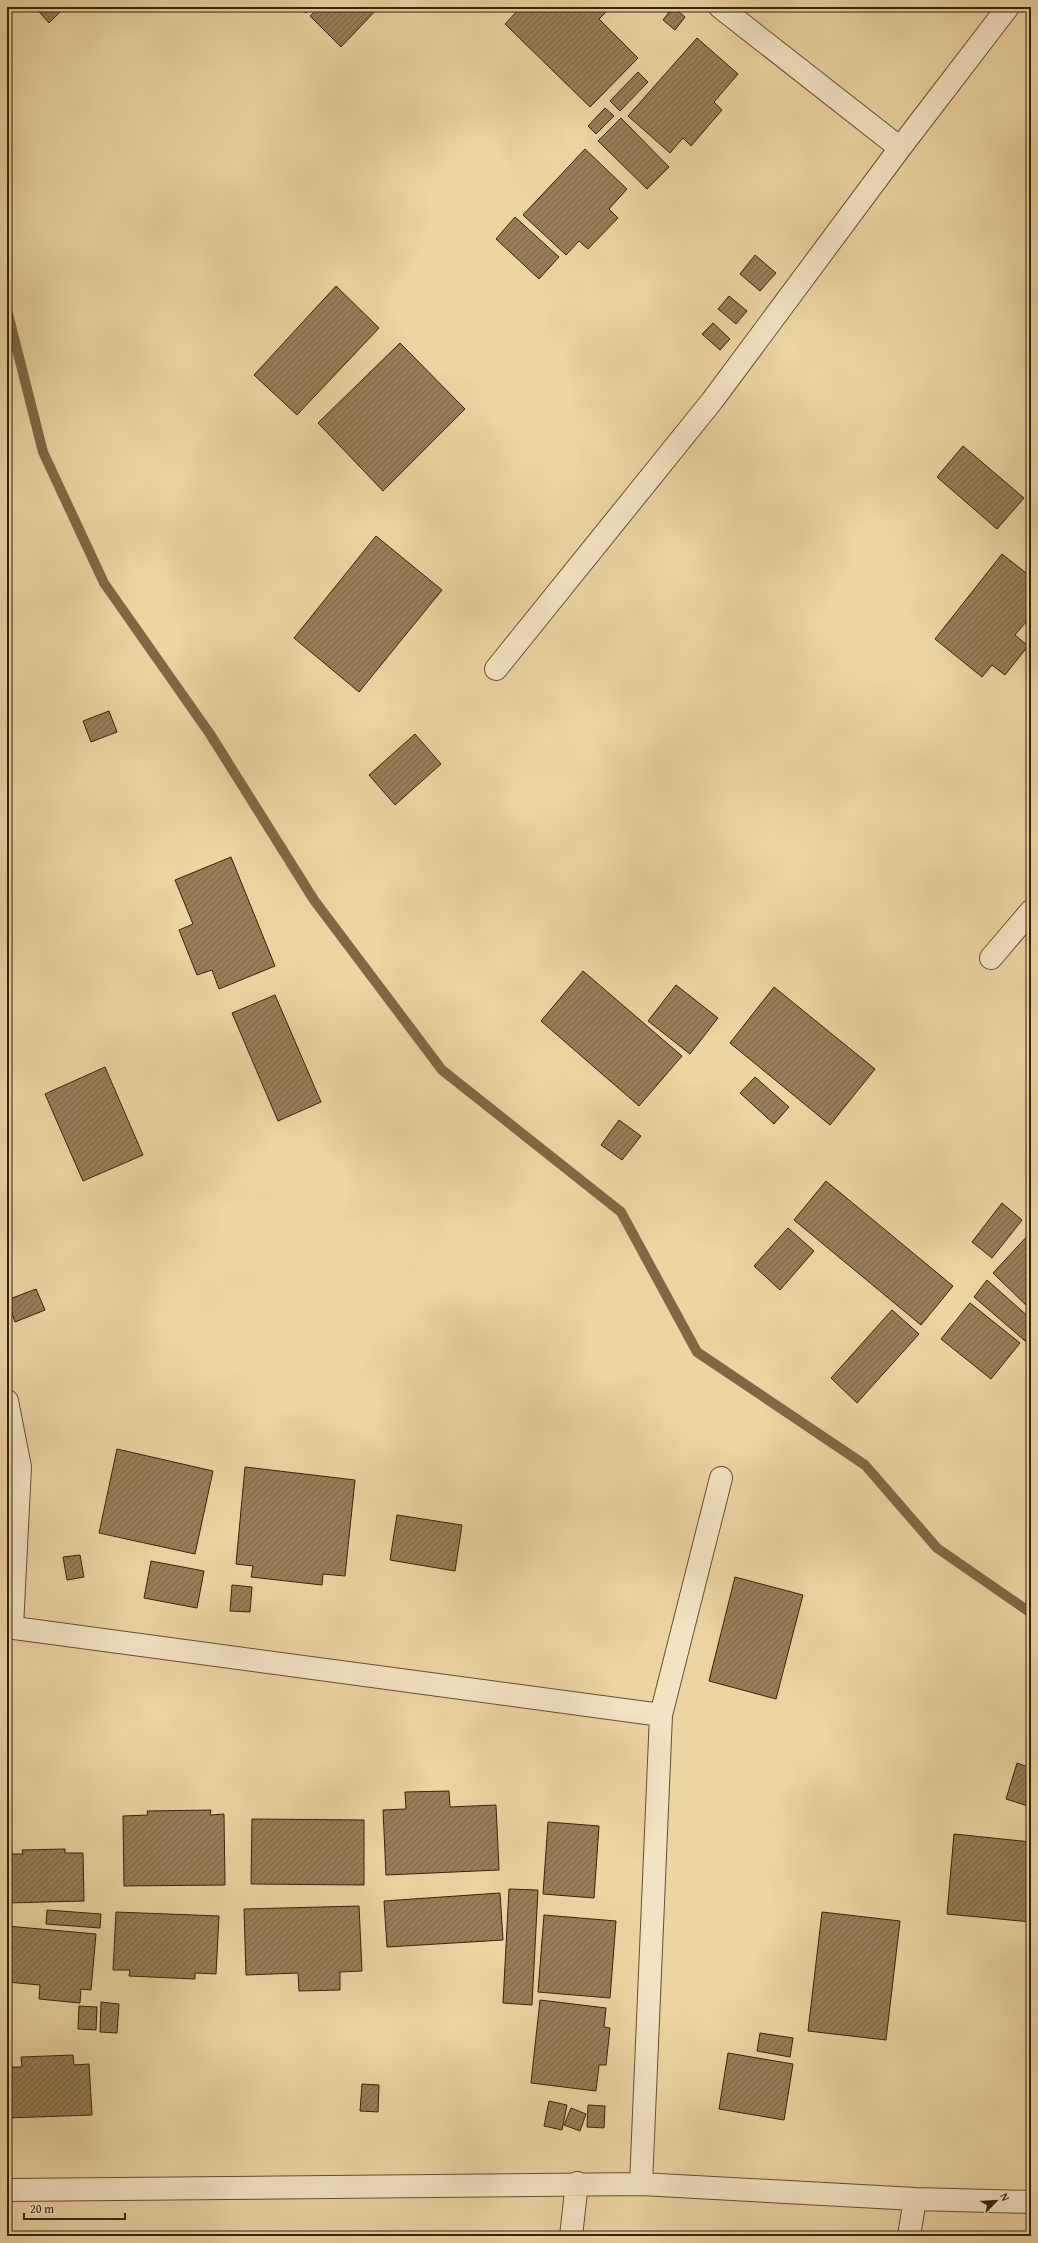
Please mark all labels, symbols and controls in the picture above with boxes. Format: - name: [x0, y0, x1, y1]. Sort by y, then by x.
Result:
- north arrow: [976, 2181, 1016, 2221]
- text: N: [996, 2190, 1014, 2204]
- scale bar: [24, 2195, 125, 2221]
- text: 20 m: [30, 2200, 54, 2217]

